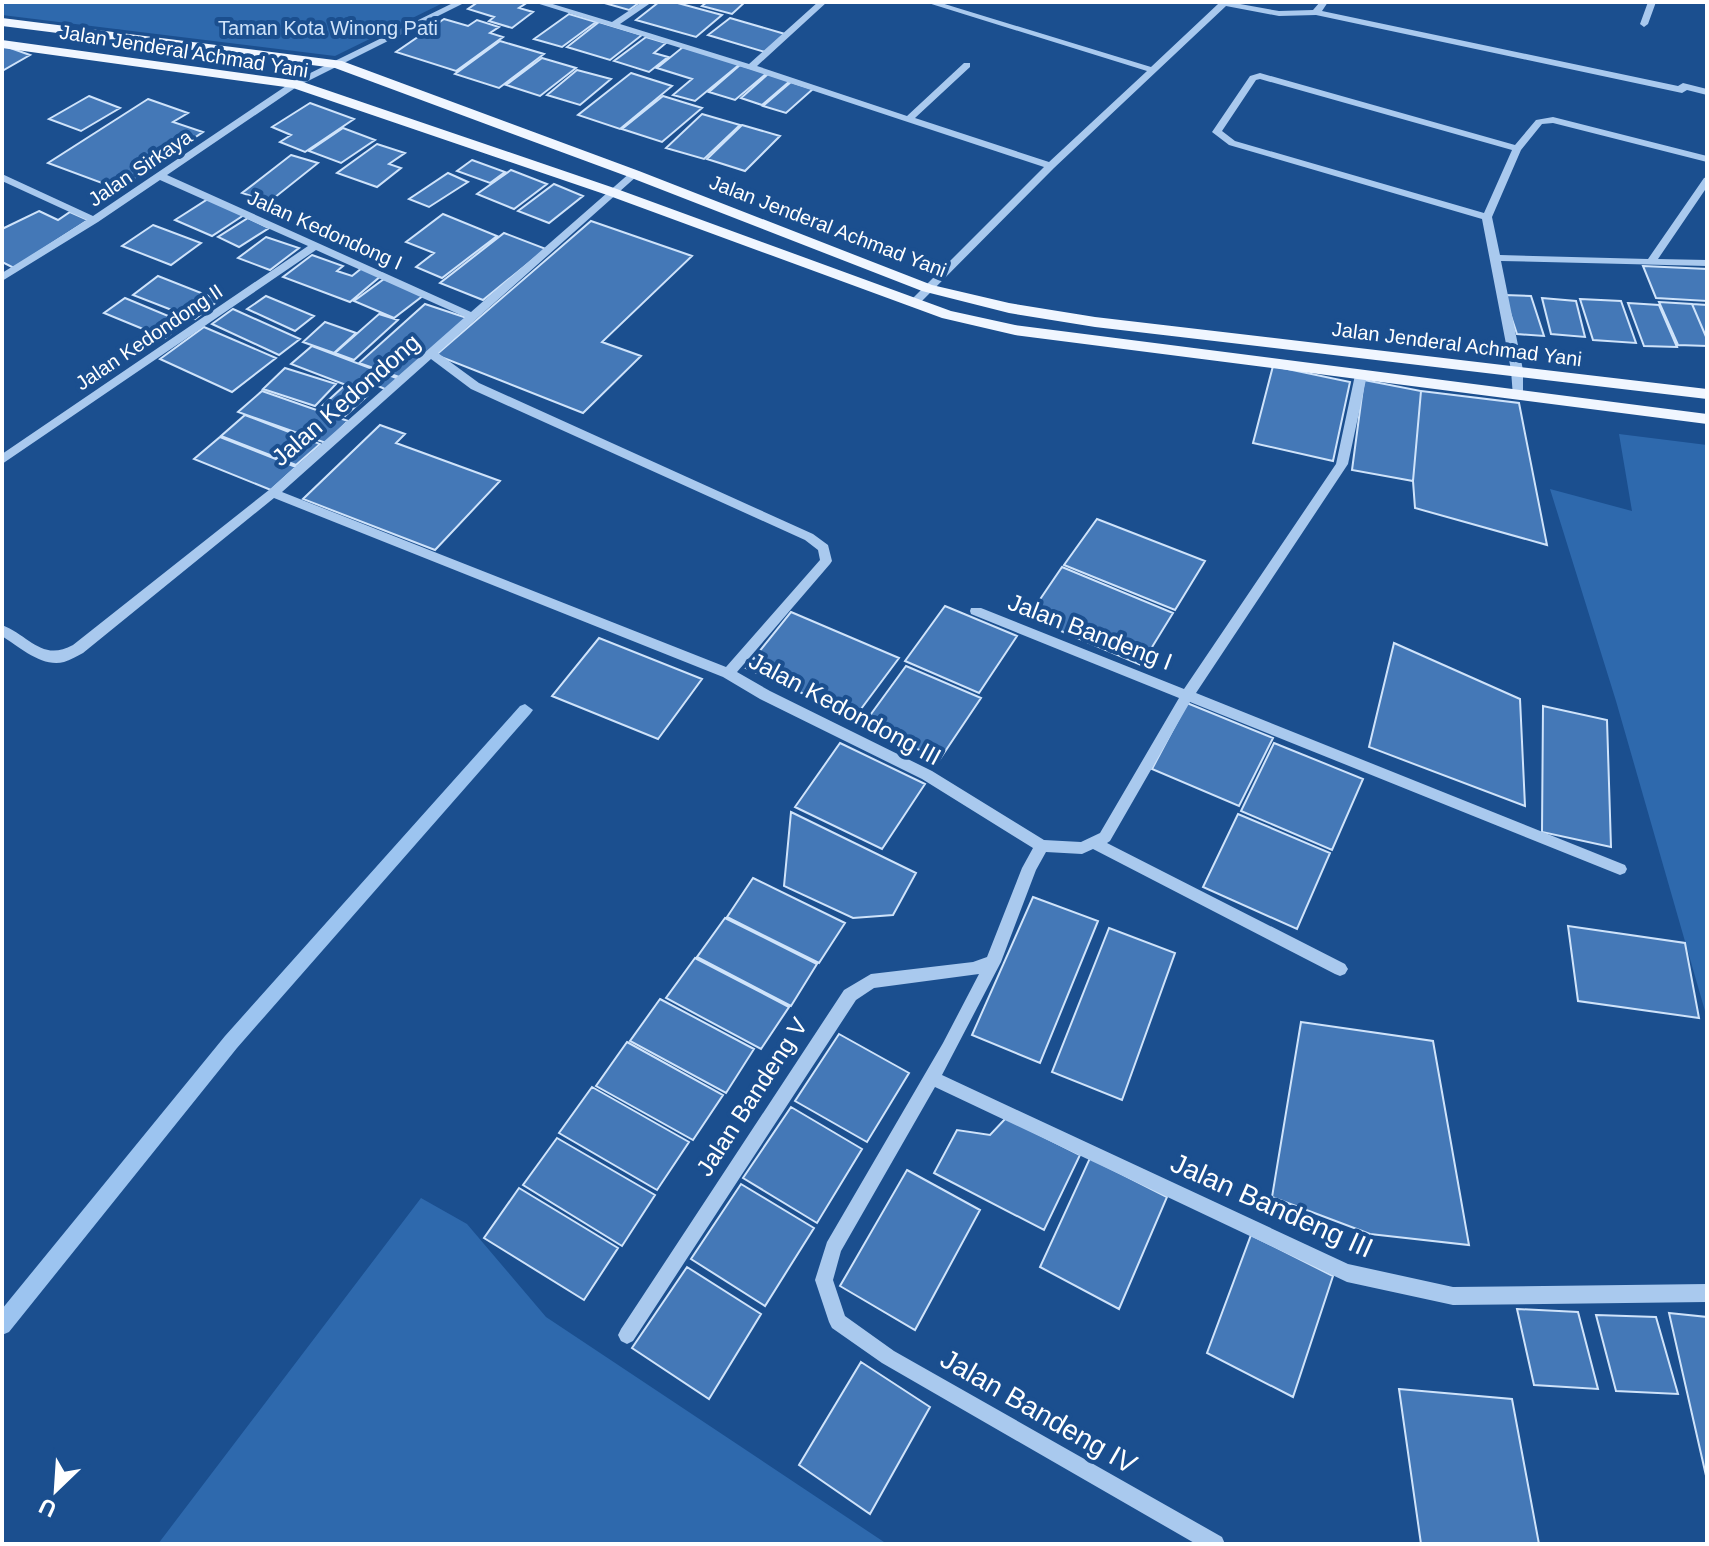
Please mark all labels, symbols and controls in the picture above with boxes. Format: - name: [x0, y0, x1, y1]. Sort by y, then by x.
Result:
- park label: Taman Kota Winong Pati: [218, 17, 438, 39]
- street label: Jalan Jenderal Achmad Yani: [58, 20, 310, 82]
- street label: Jalan Sirkaya: [84, 125, 197, 211]
- street label: Jalan Jenderal Achmad Yani: [707, 171, 949, 281]
- street label: Jalan Kedondong I: [244, 186, 406, 274]
- street label: Jalan Kedondong II: [71, 280, 227, 394]
- street label: Jalan Jenderal Achmad Yani: [1331, 318, 1583, 370]
- street label: Jalan Kedondong: [266, 328, 425, 471]
- street label: Jalan Bandeng I: [1004, 588, 1176, 675]
- street label: Jalan Kedondong III: [745, 647, 946, 771]
- street label: Jalan Bandeng V: [690, 1013, 813, 1181]
- street label: Jalan Bandeng III: [1166, 1147, 1378, 1264]
- street label: Jalan Bandeng IV: [935, 1343, 1143, 1480]
- north arrow: [16, 1450, 96, 1530]
- text: U: [35, 1493, 60, 1522]

